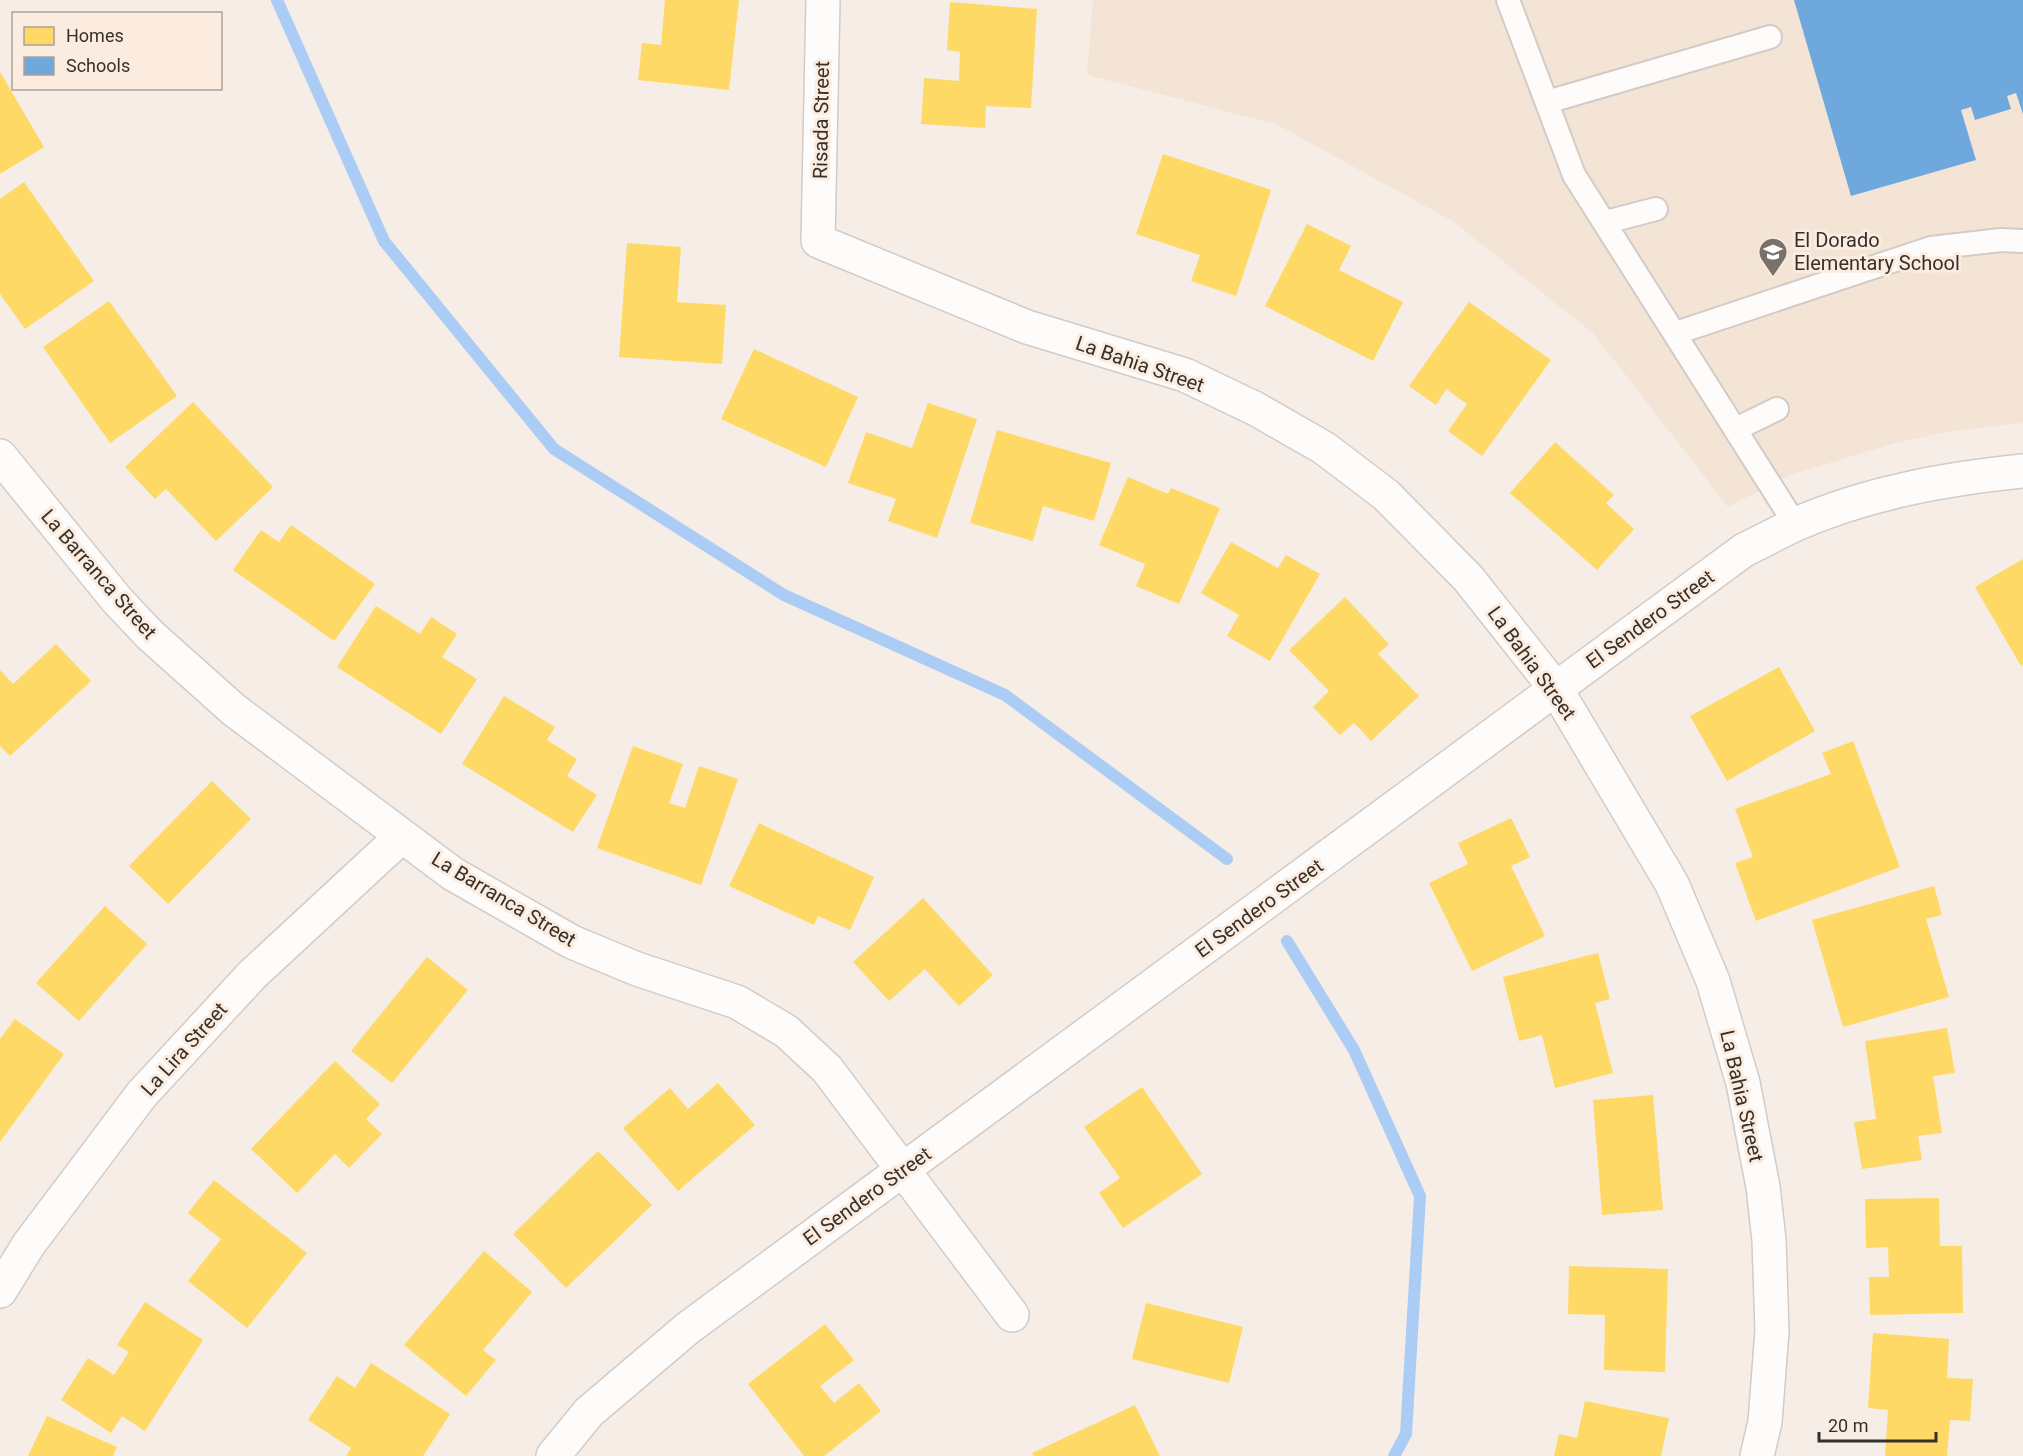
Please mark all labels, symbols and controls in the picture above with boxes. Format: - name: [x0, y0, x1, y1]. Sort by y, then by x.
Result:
- legend: [12, 12, 222, 90]
- text: Homes: [66, 25, 124, 46]
- text: Schools: [66, 55, 130, 76]
- street label: Risada Street: [808, 61, 834, 179]
- place label: El Dorado Elementary School: [1794, 228, 1960, 275]
- school or university icon: El Dorado Elementary School: [1757, 236, 1789, 278]
- street label: La Bahia Street: [1073, 331, 1207, 397]
- street label: La Barranca Street: [36, 504, 162, 644]
- street label: El Sendero Street: [1581, 565, 1719, 673]
- street label: La Bahia Street: [1483, 602, 1581, 724]
- street label: La Barranca Street: [427, 846, 581, 952]
- street label: El Sendero Street: [1190, 854, 1328, 962]
- street label: La Lira Street: [136, 997, 232, 1101]
- street label: La Bahia Street: [1715, 1028, 1769, 1164]
- street label: El Sendero Street: [798, 1142, 936, 1250]
- scale bar: [1819, 1405, 1936, 1443]
- text: 20 m: [1828, 1415, 1868, 1436]

